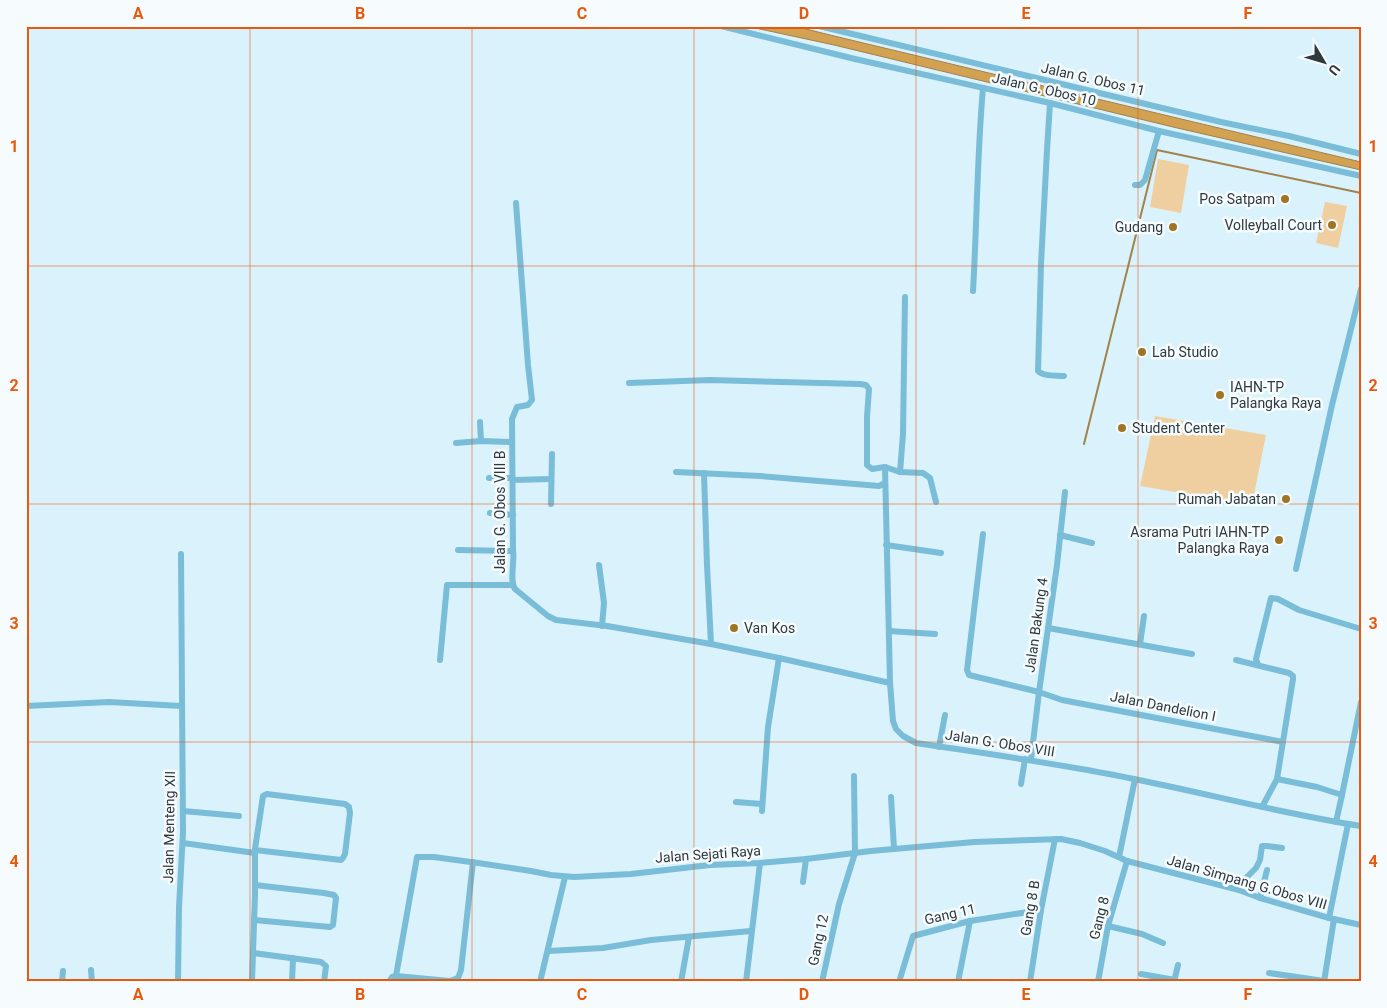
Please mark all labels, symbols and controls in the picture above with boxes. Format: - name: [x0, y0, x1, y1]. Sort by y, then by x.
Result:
- text: A: [133, 4, 144, 23]
- text: B: [355, 4, 365, 23]
- text: C: [577, 4, 587, 23]
- text: D: [799, 4, 809, 23]
- text: E: [1022, 4, 1031, 23]
- text: F: [1244, 4, 1253, 23]
- north arrow: [1300, 38, 1350, 88]
- street label: Jalan G. Obos 11: [1039, 59, 1147, 99]
- text: U: [1325, 61, 1343, 79]
- street label: Jalan G. Obos 10: [990, 69, 1098, 109]
- text: 1: [9, 137, 19, 156]
- text: 1: [1368, 137, 1378, 156]
- place label: Pos Satpam: [1199, 191, 1275, 207]
- marker: Pos Satpam: [1279, 193, 1291, 205]
- place label: Volleyball Court: [1224, 217, 1322, 233]
- place label: Gudang: [1115, 219, 1163, 235]
- marker: Volleyball Court: [1326, 219, 1338, 231]
- marker: Gudang: [1167, 221, 1179, 233]
- place label: Lab Studio: [1152, 344, 1218, 360]
- marker: Lab Studio: [1136, 346, 1148, 358]
- text: 2: [9, 376, 19, 395]
- text: 2: [1368, 376, 1378, 395]
- place label: IAHN-TP Palangka Raya: [1230, 379, 1321, 411]
- marker: IAHN-TP Palangka Raya: [1214, 389, 1226, 401]
- place label: Student Center: [1132, 420, 1225, 436]
- marker: Student Center: [1116, 422, 1128, 434]
- street label: Jalan G. Obos VIII B: [492, 451, 508, 573]
- place label: Rumah Jabatan: [1178, 491, 1276, 507]
- marker: Rumah Jabatan: [1280, 493, 1292, 505]
- place label: Asrama Putri IAHN-TP Palangka Raya: [1130, 524, 1269, 556]
- marker: Asrama Putri IAHN-TP Palangka Raya: [1273, 534, 1285, 546]
- street label: Jalan Bakung 4: [1021, 576, 1051, 673]
- text: 3: [9, 614, 19, 633]
- text: 3: [1368, 614, 1378, 633]
- place label: Van Kos: [744, 620, 795, 636]
- marker: Van Kos: [728, 622, 740, 634]
- street label: Jalan Dandelion I: [1109, 688, 1217, 724]
- street label: Jalan G. Obos VIII: [944, 726, 1056, 760]
- street label: Jalan Menteng XII: [160, 771, 178, 883]
- street label: Jalan Sejati Raya: [655, 842, 761, 866]
- street label: Jalan Simpang G.Obos VIII: [1165, 851, 1329, 913]
- text: 4: [9, 852, 19, 871]
- text: 4: [1368, 852, 1378, 871]
- street label: Gang 8 B: [1017, 879, 1043, 937]
- street label: Gang 8: [1086, 895, 1112, 941]
- street label: Gang 11: [923, 900, 977, 928]
- street label: Gang 12: [805, 913, 831, 967]
- text: A: [133, 985, 144, 1004]
- text: B: [355, 985, 365, 1004]
- text: C: [577, 985, 587, 1004]
- text: D: [799, 985, 809, 1004]
- text: E: [1022, 985, 1031, 1004]
- text: F: [1244, 985, 1253, 1004]

